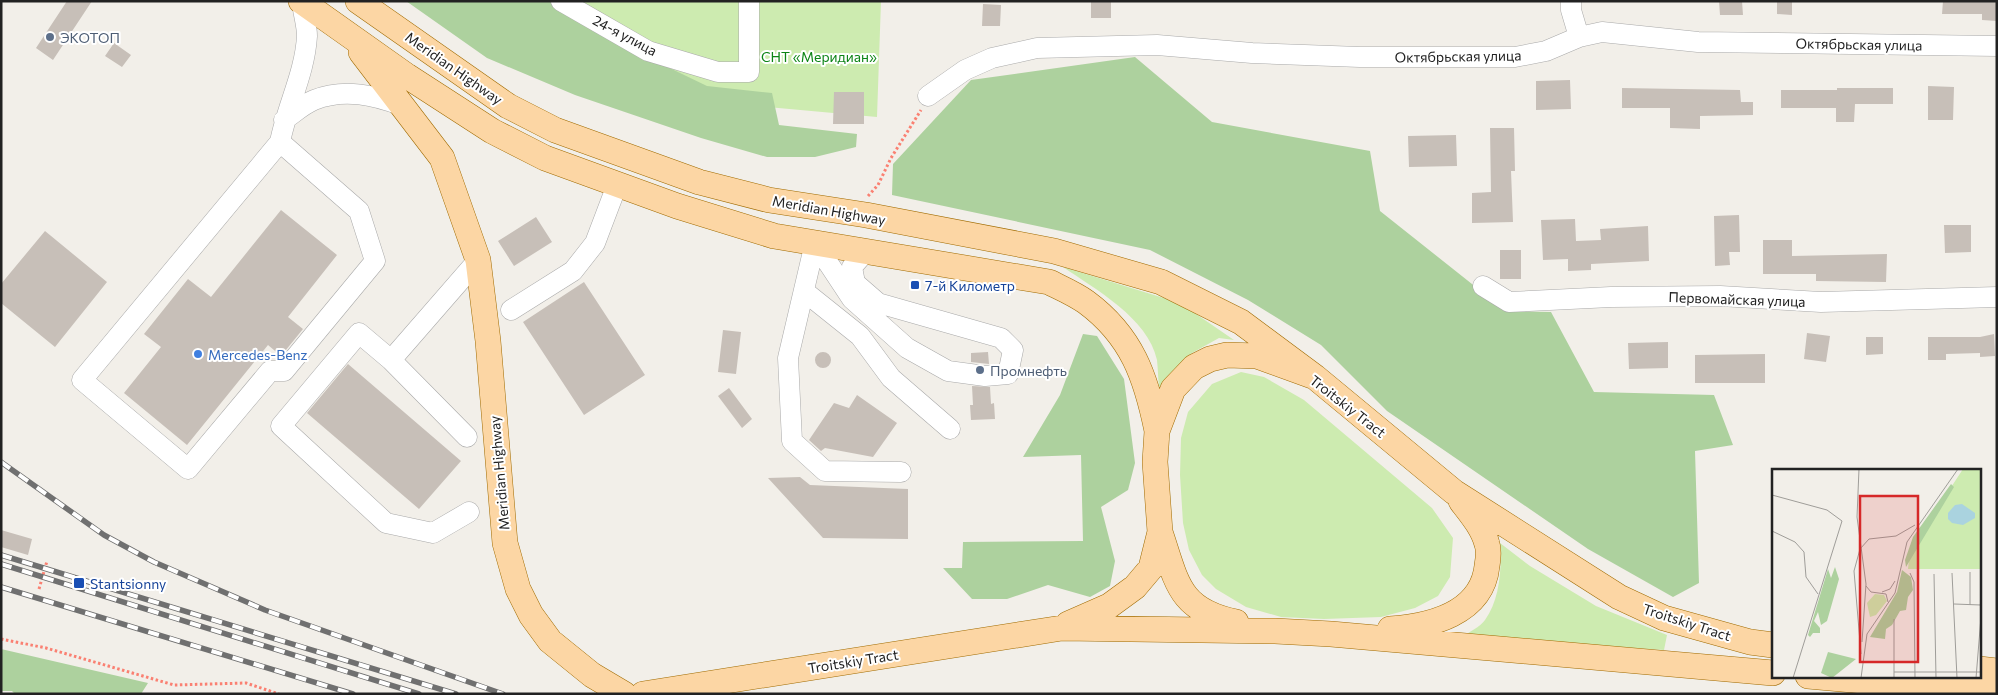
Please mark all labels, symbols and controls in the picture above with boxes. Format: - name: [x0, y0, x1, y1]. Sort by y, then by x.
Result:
- street label: 24-я улица: [590, 11, 660, 59]
- street label: Meridian Highway: [402, 28, 506, 108]
- place label: ЭКОТОП: [60, 29, 120, 46]
- marker: ЭКОТОП: [44, 31, 56, 43]
- street label: Октябрьская улица: [1795, 34, 1923, 54]
- street label: Октябрьская улица: [1394, 46, 1522, 66]
- park label: СНТ «Меридиан»: [761, 48, 877, 65]
- street label: Meridian Highway: [771, 192, 887, 228]
- place label: 7-й Километр: [925, 277, 1015, 294]
- marker: 7-й Километр: [909, 279, 921, 291]
- street label: Первомайская улица: [1668, 288, 1806, 310]
- place label: Mercedes-Benz: [208, 346, 308, 363]
- marker: Mercedes-Benz: [192, 348, 204, 360]
- place label: Промнефть: [990, 362, 1067, 379]
- marker: Промнефть: [974, 364, 986, 376]
- street label: Troitskiy Tract: [1307, 371, 1390, 441]
- street label: Meridian Highway: [486, 415, 512, 531]
- inset map: [1772, 469, 1980, 678]
- place label: Stantsionny: [90, 575, 166, 592]
- marker: Stantsionny: [72, 576, 86, 590]
- street label: Troitskiy Tract: [1641, 600, 1733, 644]
- street label: Troitskiy Tract: [806, 645, 900, 677]

